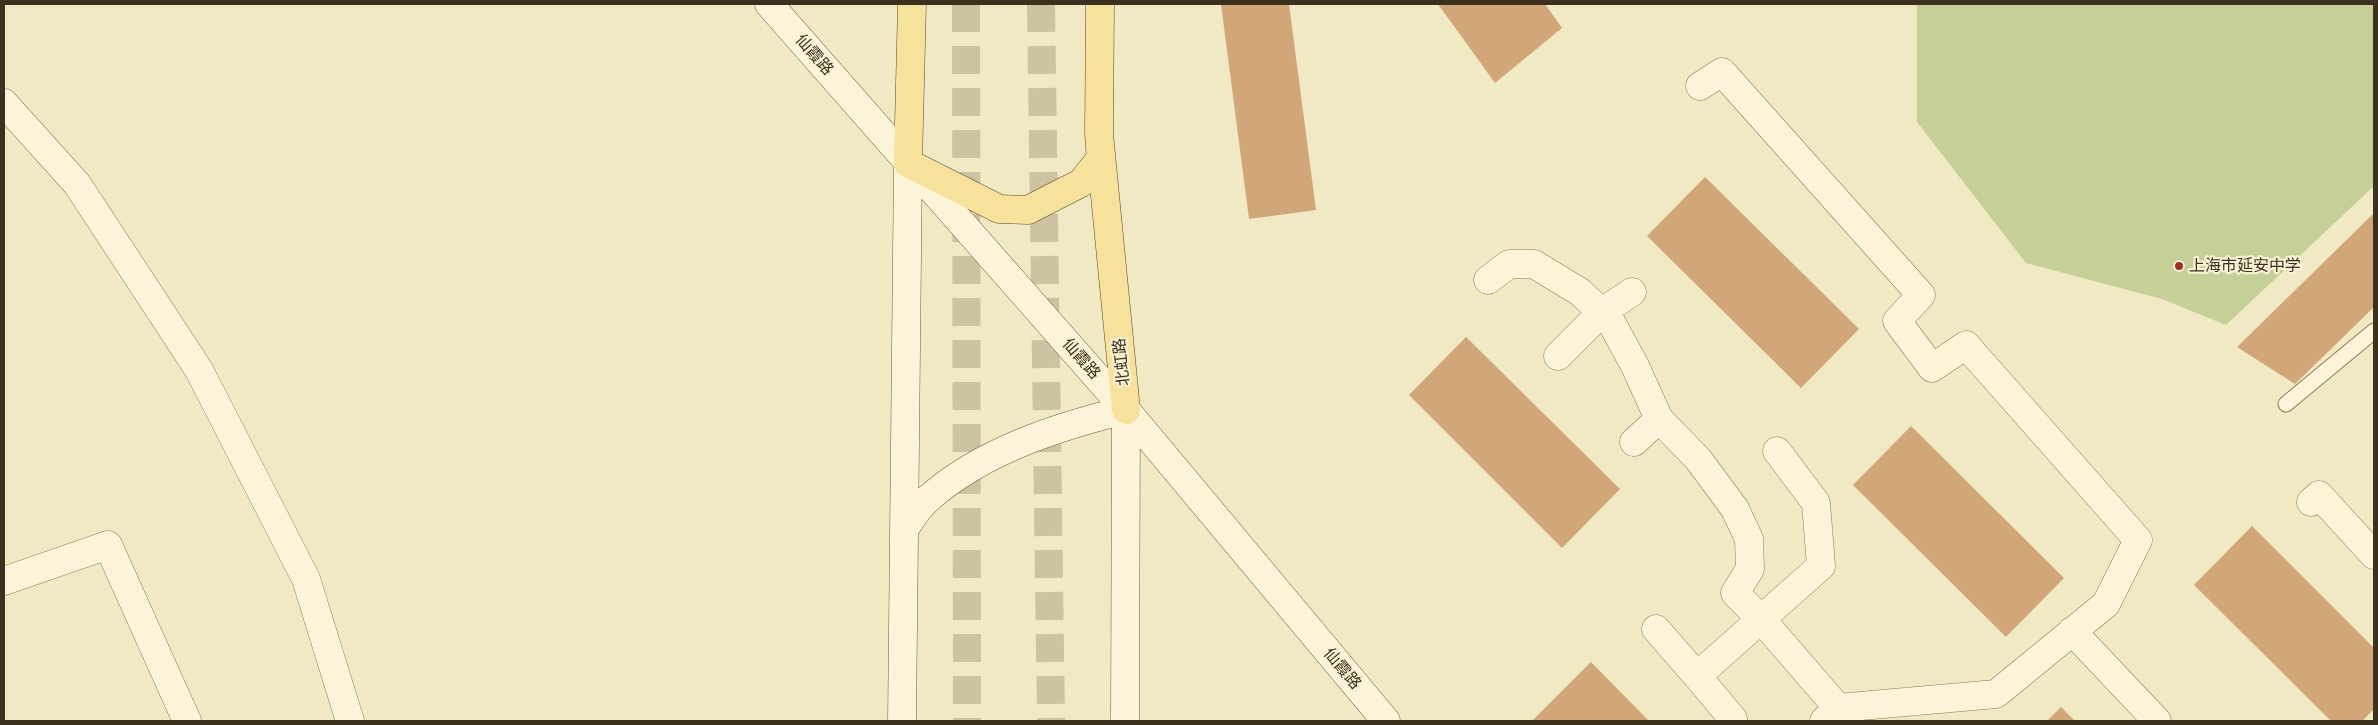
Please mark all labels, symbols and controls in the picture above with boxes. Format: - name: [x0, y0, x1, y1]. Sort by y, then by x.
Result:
- street label: 仙霞路: [791, 31, 837, 79]
- place label: 上海市延安中学: [2189, 256, 2301, 276]
- marker: 上海市延安中学: [2173, 260, 2185, 272]
- street label: 仙霞路: [1058, 335, 1104, 383]
- street label: 北虹路: [1110, 337, 1134, 387]
- street label: 仙霞路: [1319, 644, 1365, 694]

